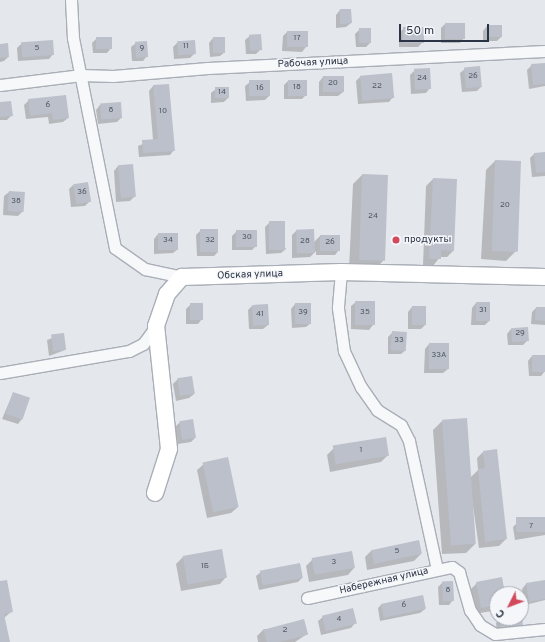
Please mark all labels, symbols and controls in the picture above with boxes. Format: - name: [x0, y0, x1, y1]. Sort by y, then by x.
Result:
- scale bar: [401, 16, 491, 42]
- text: 50 m: [406, 23, 434, 39]
- house number: 17: [293, 34, 301, 44]
- house number: 11: [183, 42, 189, 52]
- house number: 5: [35, 44, 39, 54]
- house number: 9: [140, 44, 144, 54]
- street label: Рабочая улица: [277, 55, 349, 71]
- house number: 26: [468, 72, 478, 82]
- house number: 24: [417, 74, 427, 84]
- house number: 20: [328, 79, 338, 89]
- house number: 22: [372, 82, 382, 92]
- house number: 18: [293, 83, 301, 93]
- house number: 16: [256, 84, 264, 94]
- house number: 14: [218, 88, 226, 98]
- house number: 6: [46, 101, 50, 111]
- house number: 8: [109, 106, 113, 116]
- house number: 10: [159, 107, 167, 117]
- house number: 36: [77, 188, 87, 198]
- house number: 38: [11, 197, 21, 207]
- house number: 20: [500, 201, 510, 211]
- house number: 24: [368, 212, 378, 222]
- house number: 30: [242, 233, 252, 243]
- place label: продукты: [404, 234, 451, 246]
- marker: продукты: [391, 235, 401, 245]
- house number: 34: [163, 236, 173, 246]
- house number: 32: [205, 236, 215, 246]
- house number: 28: [300, 237, 310, 247]
- house number: 26: [325, 238, 335, 248]
- street label: Обская улица: [217, 268, 283, 282]
- house number: 31: [479, 306, 487, 316]
- house number: 39: [298, 308, 308, 318]
- house number: 35: [360, 308, 370, 318]
- house number: 41: [256, 310, 264, 320]
- house number: 29: [515, 329, 525, 339]
- house number: 33: [394, 336, 404, 346]
- house number: 33А: [432, 351, 446, 361]
- house number: 1: [360, 446, 362, 456]
- house number: 7: [529, 522, 533, 532]
- house number: 5: [395, 547, 399, 557]
- house number: 3: [332, 558, 336, 568]
- house number: 1Б: [201, 562, 209, 572]
- street label: Набережная улица: [338, 565, 430, 597]
- house number: 8: [446, 586, 450, 596]
- north arrow: [489, 586, 529, 626]
- house number: 6: [402, 601, 406, 611]
- text: С: [493, 606, 508, 621]
- house number: 4: [337, 615, 341, 625]
- house number: 2: [283, 626, 287, 636]

